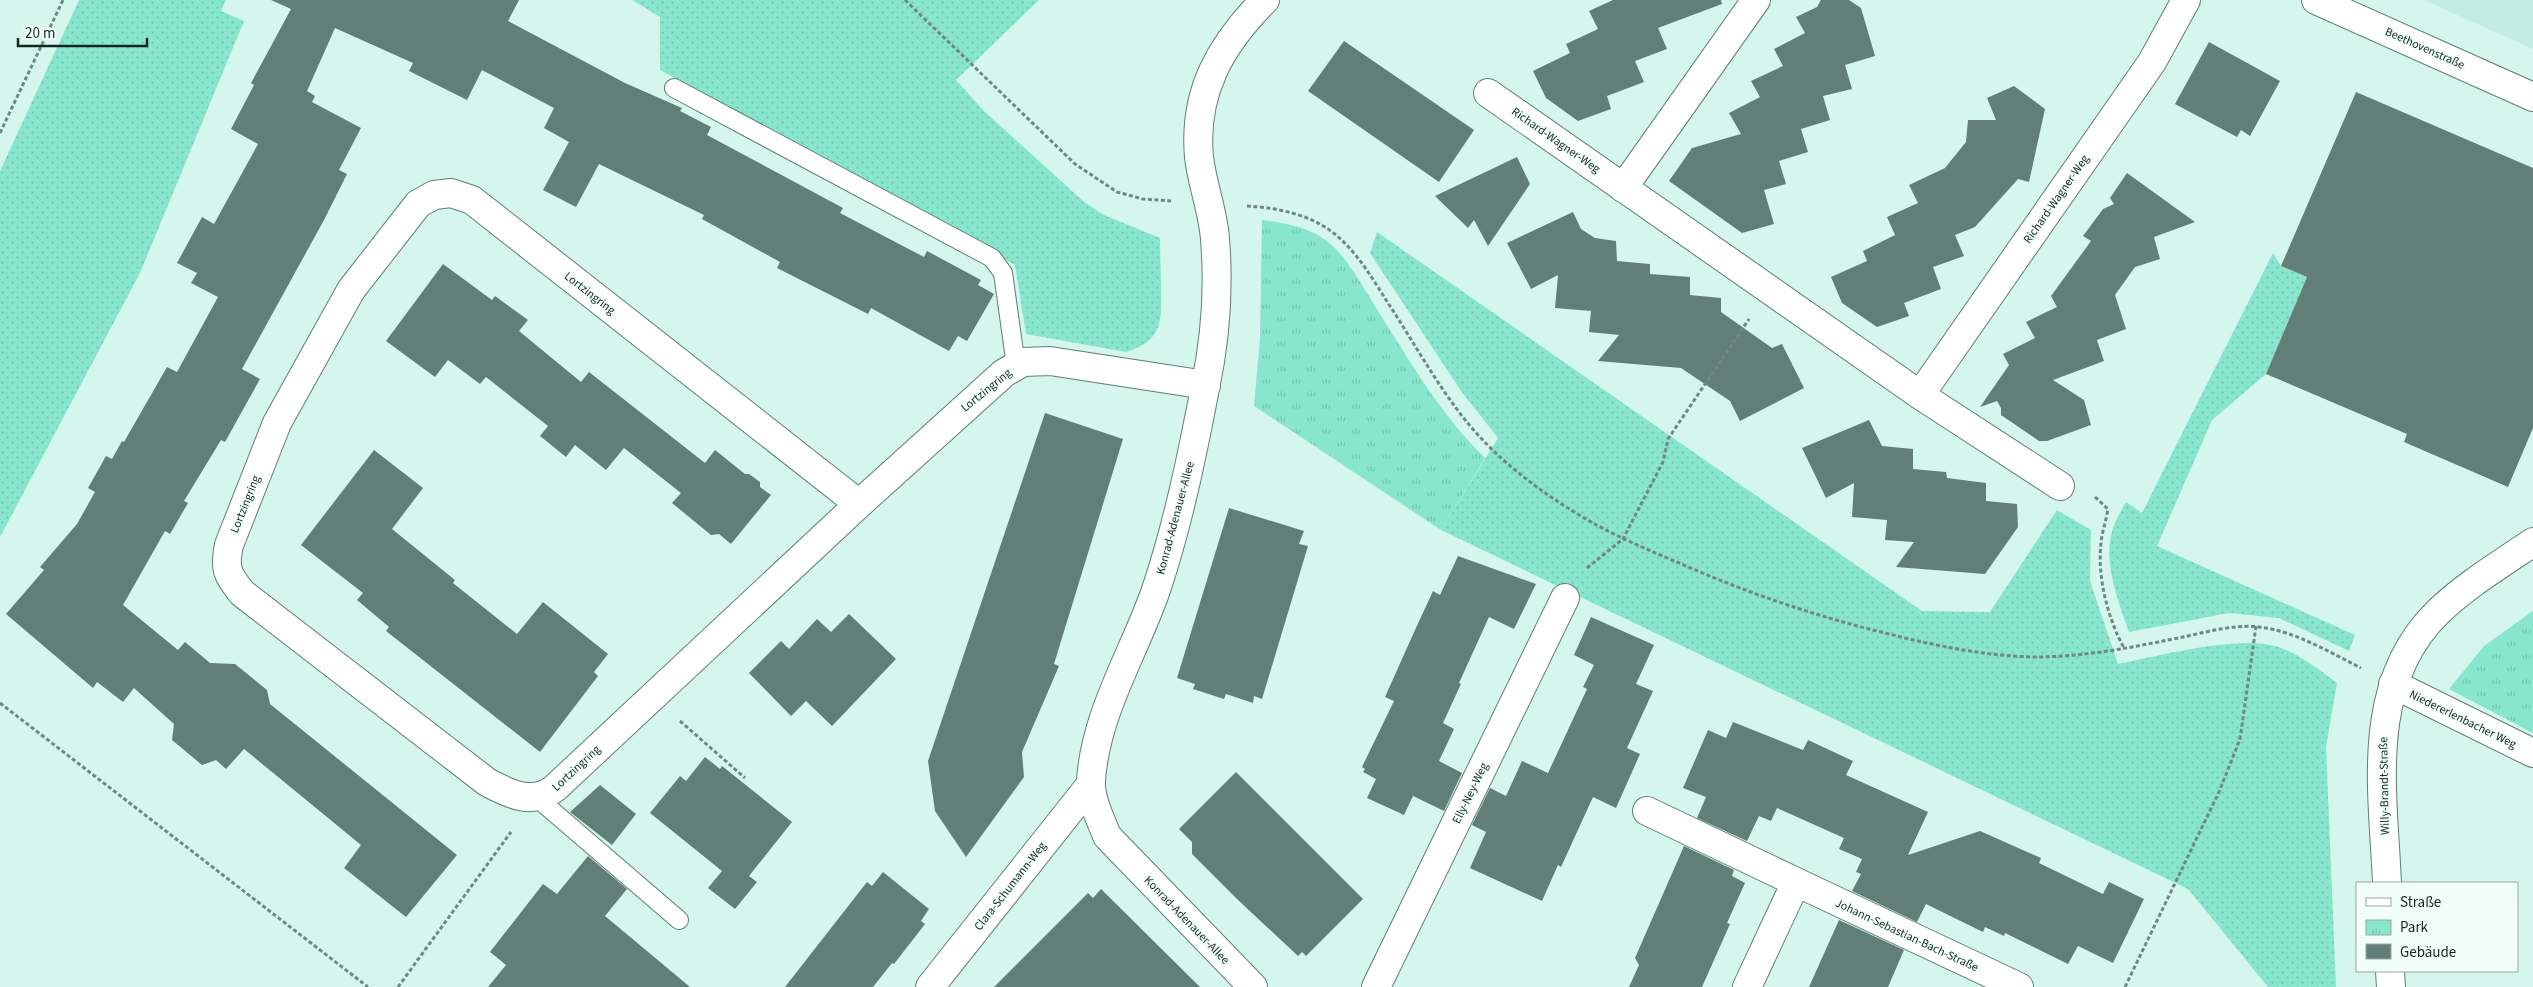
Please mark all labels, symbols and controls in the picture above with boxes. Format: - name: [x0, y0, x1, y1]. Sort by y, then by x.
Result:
- scale bar: [18, 15, 146, 47]
- text: 20 m: [25, 23, 55, 44]
- street label: Beethovenstraße: [2382, 23, 2467, 74]
- street label: Richard-Wagner-Weg: [1508, 103, 1604, 177]
- street label: Richard-Wagner-Weg: [2019, 151, 2093, 247]
- street label: Lortzingring: [560, 268, 619, 319]
- street label: Lortzingring: [957, 365, 1015, 416]
- street label: Konrad-Adenauer-Allee: [1152, 460, 1199, 577]
- street label: Lortzingring: [226, 473, 265, 536]
- street label: Niedererlenbacher Weg: [2406, 686, 2519, 753]
- street label: Willy-Brandt-Straße: [2375, 737, 2394, 835]
- street label: Lortzingring: [548, 741, 604, 795]
- street label: Elly-Ney-Weg: [1448, 760, 1493, 827]
- street label: Clara-Schumann-Weg: [970, 838, 1050, 934]
- street label: Konrad-Adenauer-Allee: [1140, 872, 1233, 968]
- legend: [2356, 882, 2518, 972]
- text: Straße: [2400, 892, 2441, 913]
- street label: Johann-Sebastian-Bach-Straße: [1832, 895, 1981, 976]
- text: Park: [2400, 917, 2429, 938]
- text: Gebäude: [2400, 942, 2456, 963]

